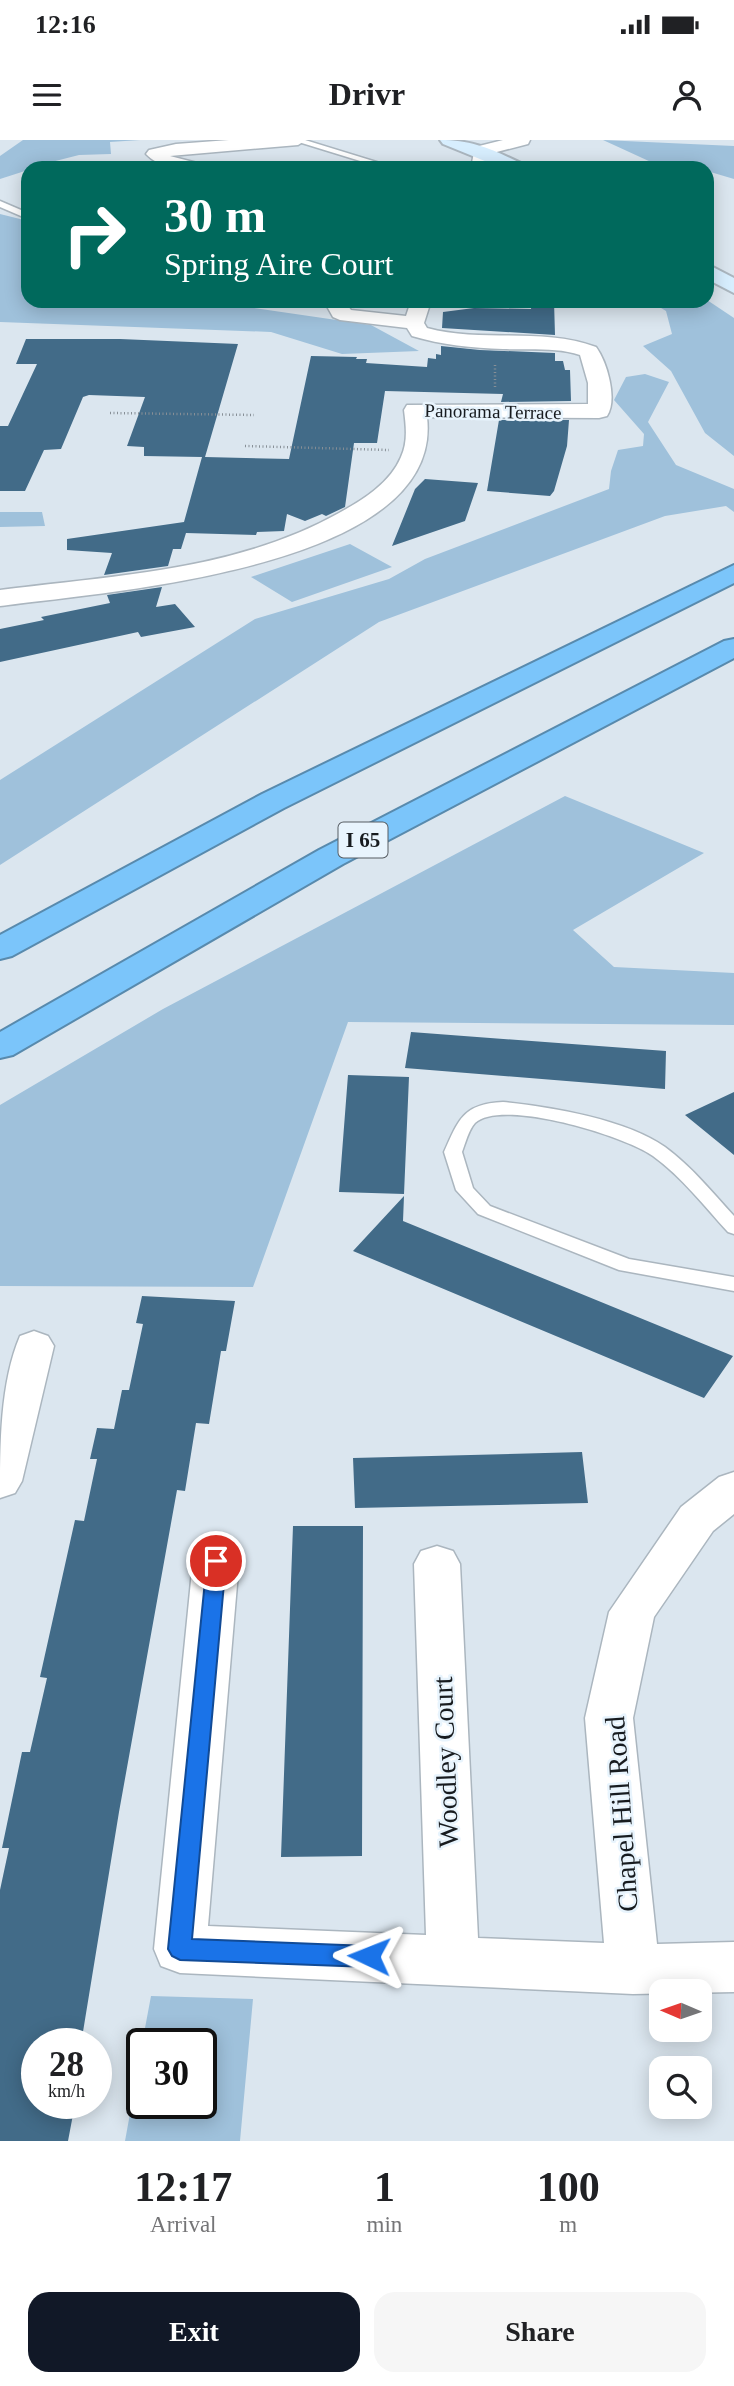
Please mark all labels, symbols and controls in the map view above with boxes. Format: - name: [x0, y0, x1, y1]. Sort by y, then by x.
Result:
- text: 12:16: [35, 10, 96, 39]
- icon: menu: [28, 76, 66, 114]
- text: Drivr: [329, 76, 405, 112]
- icon: person: [668, 76, 706, 114]
- text: 30 m: [164, 188, 266, 243]
- icon: right: [49, 189, 140, 280]
- text: Spring Aire Court: [164, 246, 393, 282]
- street label: Panorama Terrace: [424, 400, 562, 423]
- road number: I 65: [338, 822, 388, 858]
- pin: [186, 1531, 246, 1591]
- icon: arrive: [197, 1542, 235, 1580]
- street label: Woodley Court: [427, 1676, 464, 1848]
- street label: Chapel Hill Road: [599, 1715, 644, 1913]
- position arrow: [332, 1919, 406, 1993]
- north arrow: [649, 1979, 712, 2042]
- map controls: [649, 1979, 712, 2119]
- speed limit sign: 30: [126, 2028, 217, 2119]
- text: 28: [49, 2045, 84, 2084]
- button: search: [649, 2056, 712, 2119]
- text: km/h: [48, 2081, 85, 2101]
- text: 12:17: [134, 2164, 232, 2210]
- text: 1: [374, 2164, 395, 2210]
- text: 100: [537, 2164, 600, 2210]
- text: Arrival: [150, 2212, 217, 2237]
- text: min: [367, 2212, 402, 2237]
- text: m: [559, 2212, 577, 2237]
- button: Exit: [28, 2292, 360, 2372]
- button: Share: [374, 2292, 706, 2372]

